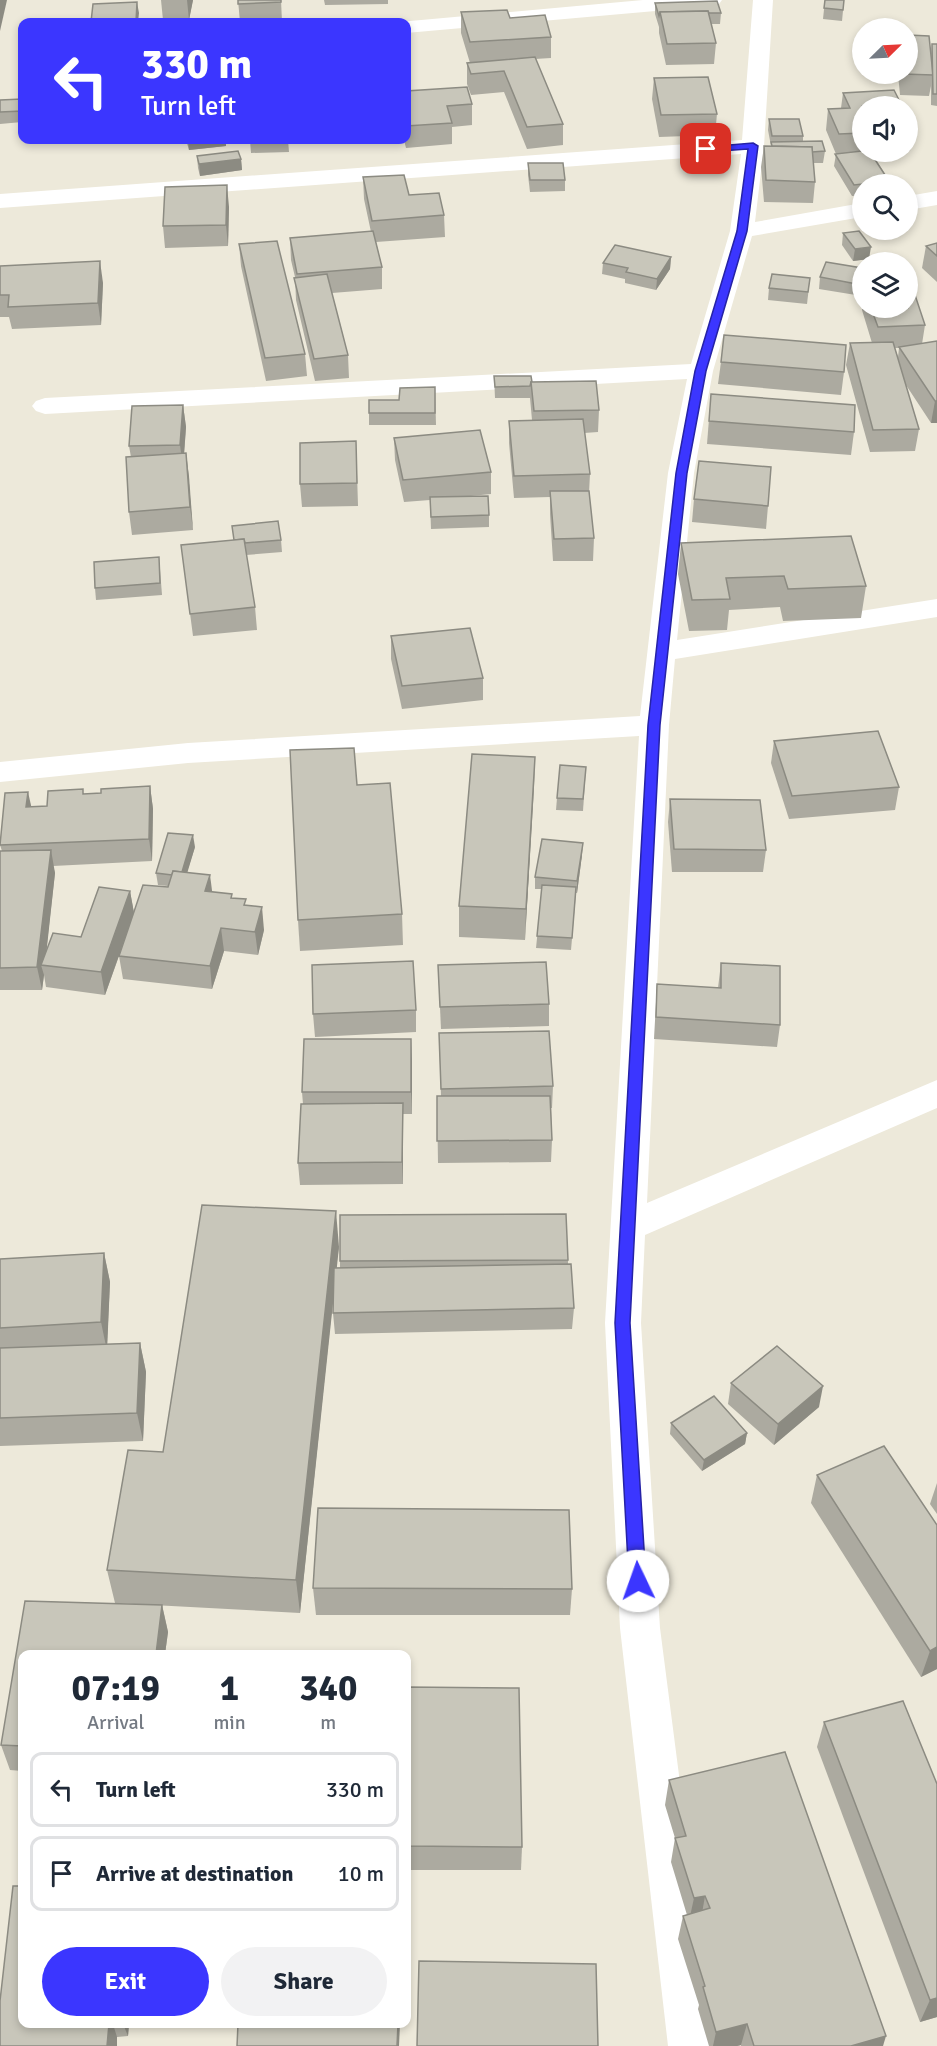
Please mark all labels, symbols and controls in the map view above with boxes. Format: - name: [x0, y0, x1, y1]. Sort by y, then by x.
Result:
- north arrow: [852, 18, 918, 84]
- map controls: [852, 18, 918, 318]
- text: 330 m: [141, 39, 252, 90]
- icon: left: [42, 42, 120, 120]
- text: Turn left: [141, 90, 236, 123]
- button: sound: [852, 96, 918, 162]
- pin: [680, 123, 731, 174]
- icon: arrive: [689, 132, 722, 165]
- button: search: [852, 174, 918, 240]
- button: layers: [852, 252, 918, 318]
- position arrow: [606, 1549, 670, 1613]
- text: 07:19: [72, 1666, 160, 1711]
- text: 1: [220, 1666, 239, 1711]
- text: 340: [299, 1666, 357, 1711]
- text: Arrival: [87, 1710, 144, 1735]
- text: min: [213, 1710, 246, 1735]
- text: m: [320, 1710, 336, 1735]
- icon: left: [45, 1773, 78, 1806]
- text: Turn left: [96, 1776, 176, 1803]
- text: 330 m: [326, 1776, 384, 1803]
- icon: arrive: [45, 1857, 78, 1890]
- text: Arrive at destination: [96, 1860, 293, 1887]
- text: 10 m: [338, 1860, 384, 1887]
- button: Exit: [42, 1947, 209, 2016]
- button: Share: [221, 1947, 387, 2016]

